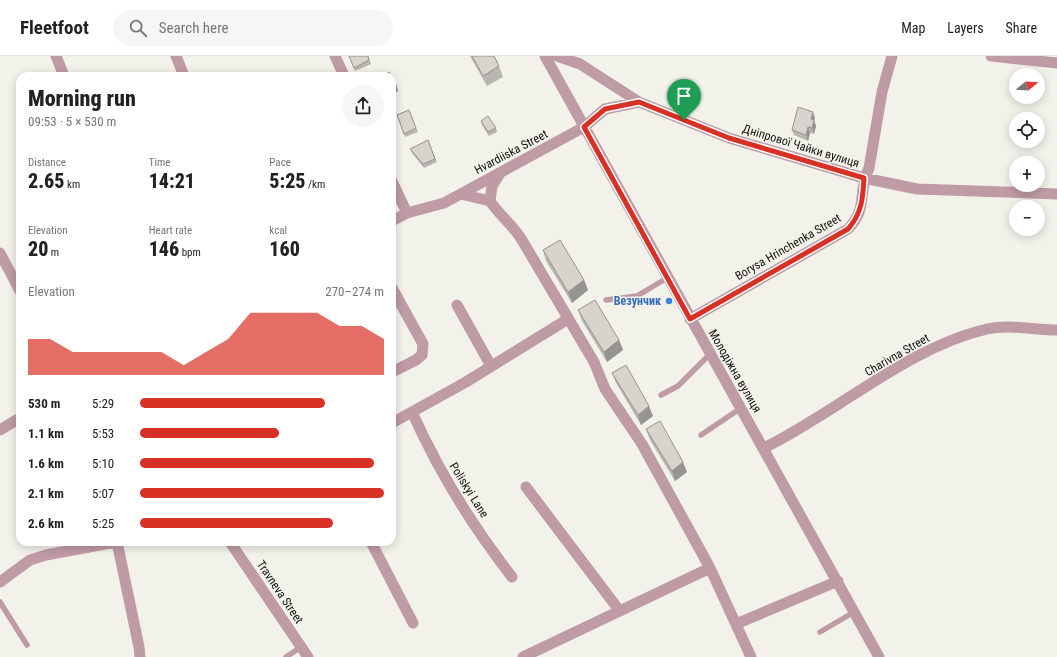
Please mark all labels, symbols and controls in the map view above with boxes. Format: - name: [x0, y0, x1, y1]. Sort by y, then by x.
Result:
- search box: [113, 10, 393, 46]
- text: Fleetfoot: [20, 16, 89, 39]
- icon: search: [127, 17, 149, 39]
- text: Search here: [159, 19, 229, 37]
- text: Map: [901, 20, 925, 36]
- text: Layers: [947, 20, 984, 36]
- text: Share: [1006, 20, 1037, 36]
- north arrow: [1009, 68, 1045, 104]
- map controls: [1009, 68, 1045, 236]
- pin: [667, 79, 701, 120]
- button: share: [342, 85, 384, 127]
- icon: arrive: [673, 85, 695, 107]
- text: Morning run: [28, 86, 136, 111]
- button: locate: [1009, 112, 1045, 148]
- text: 09:53 · 5 × 530 m: [28, 114, 116, 129]
- street label: Дніпрової Чайки вулиця: [741, 122, 861, 170]
- street label: Hvardiiska Street: [472, 127, 550, 177]
- text: Distance: [28, 156, 66, 169]
- text: Time: [149, 156, 170, 169]
- text: Pace: [269, 156, 291, 169]
- button: +: [1009, 156, 1045, 192]
- text: 2.65: [28, 169, 64, 193]
- text: 14:21: [149, 169, 195, 193]
- text: 5:25: [269, 169, 305, 193]
- text: km: [64, 178, 80, 191]
- text: /km: [305, 178, 325, 191]
- button: −: [1009, 200, 1045, 236]
- street label: Borysa Hrinchenka Street: [733, 211, 844, 283]
- text: Elevation: [28, 224, 68, 237]
- text: Heart rate: [149, 224, 192, 237]
- text: kcal: [269, 224, 287, 237]
- text: 20: [28, 237, 48, 261]
- text: 146: [149, 237, 179, 261]
- text: 160: [269, 237, 300, 261]
- text: m: [48, 246, 59, 259]
- text: bpm: [179, 246, 201, 259]
- text: Elevation: [28, 284, 75, 299]
- text: 270–274 m: [325, 284, 384, 299]
- place label: Везунчик: [614, 294, 661, 308]
- marker: Везунчик: [664, 296, 674, 306]
- street label: Молодіжна вулиця: [706, 327, 764, 415]
- street label: Charivna Street: [862, 331, 932, 379]
- text: 530 m: [28, 396, 60, 411]
- text: 5:29: [92, 396, 114, 411]
- text: 1.1 km: [28, 426, 64, 441]
- text: 5:53: [92, 426, 114, 441]
- text: 1.6 km: [28, 456, 64, 471]
- text: 5:10: [92, 456, 114, 471]
- street label: Poliskyi Lane: [447, 460, 492, 520]
- text: 2.1 km: [28, 486, 64, 501]
- text: 5:07: [92, 486, 114, 501]
- text: 2.6 km: [28, 516, 64, 531]
- text: 5:25: [92, 516, 114, 531]
- street label: Travneva Street: [254, 558, 306, 627]

